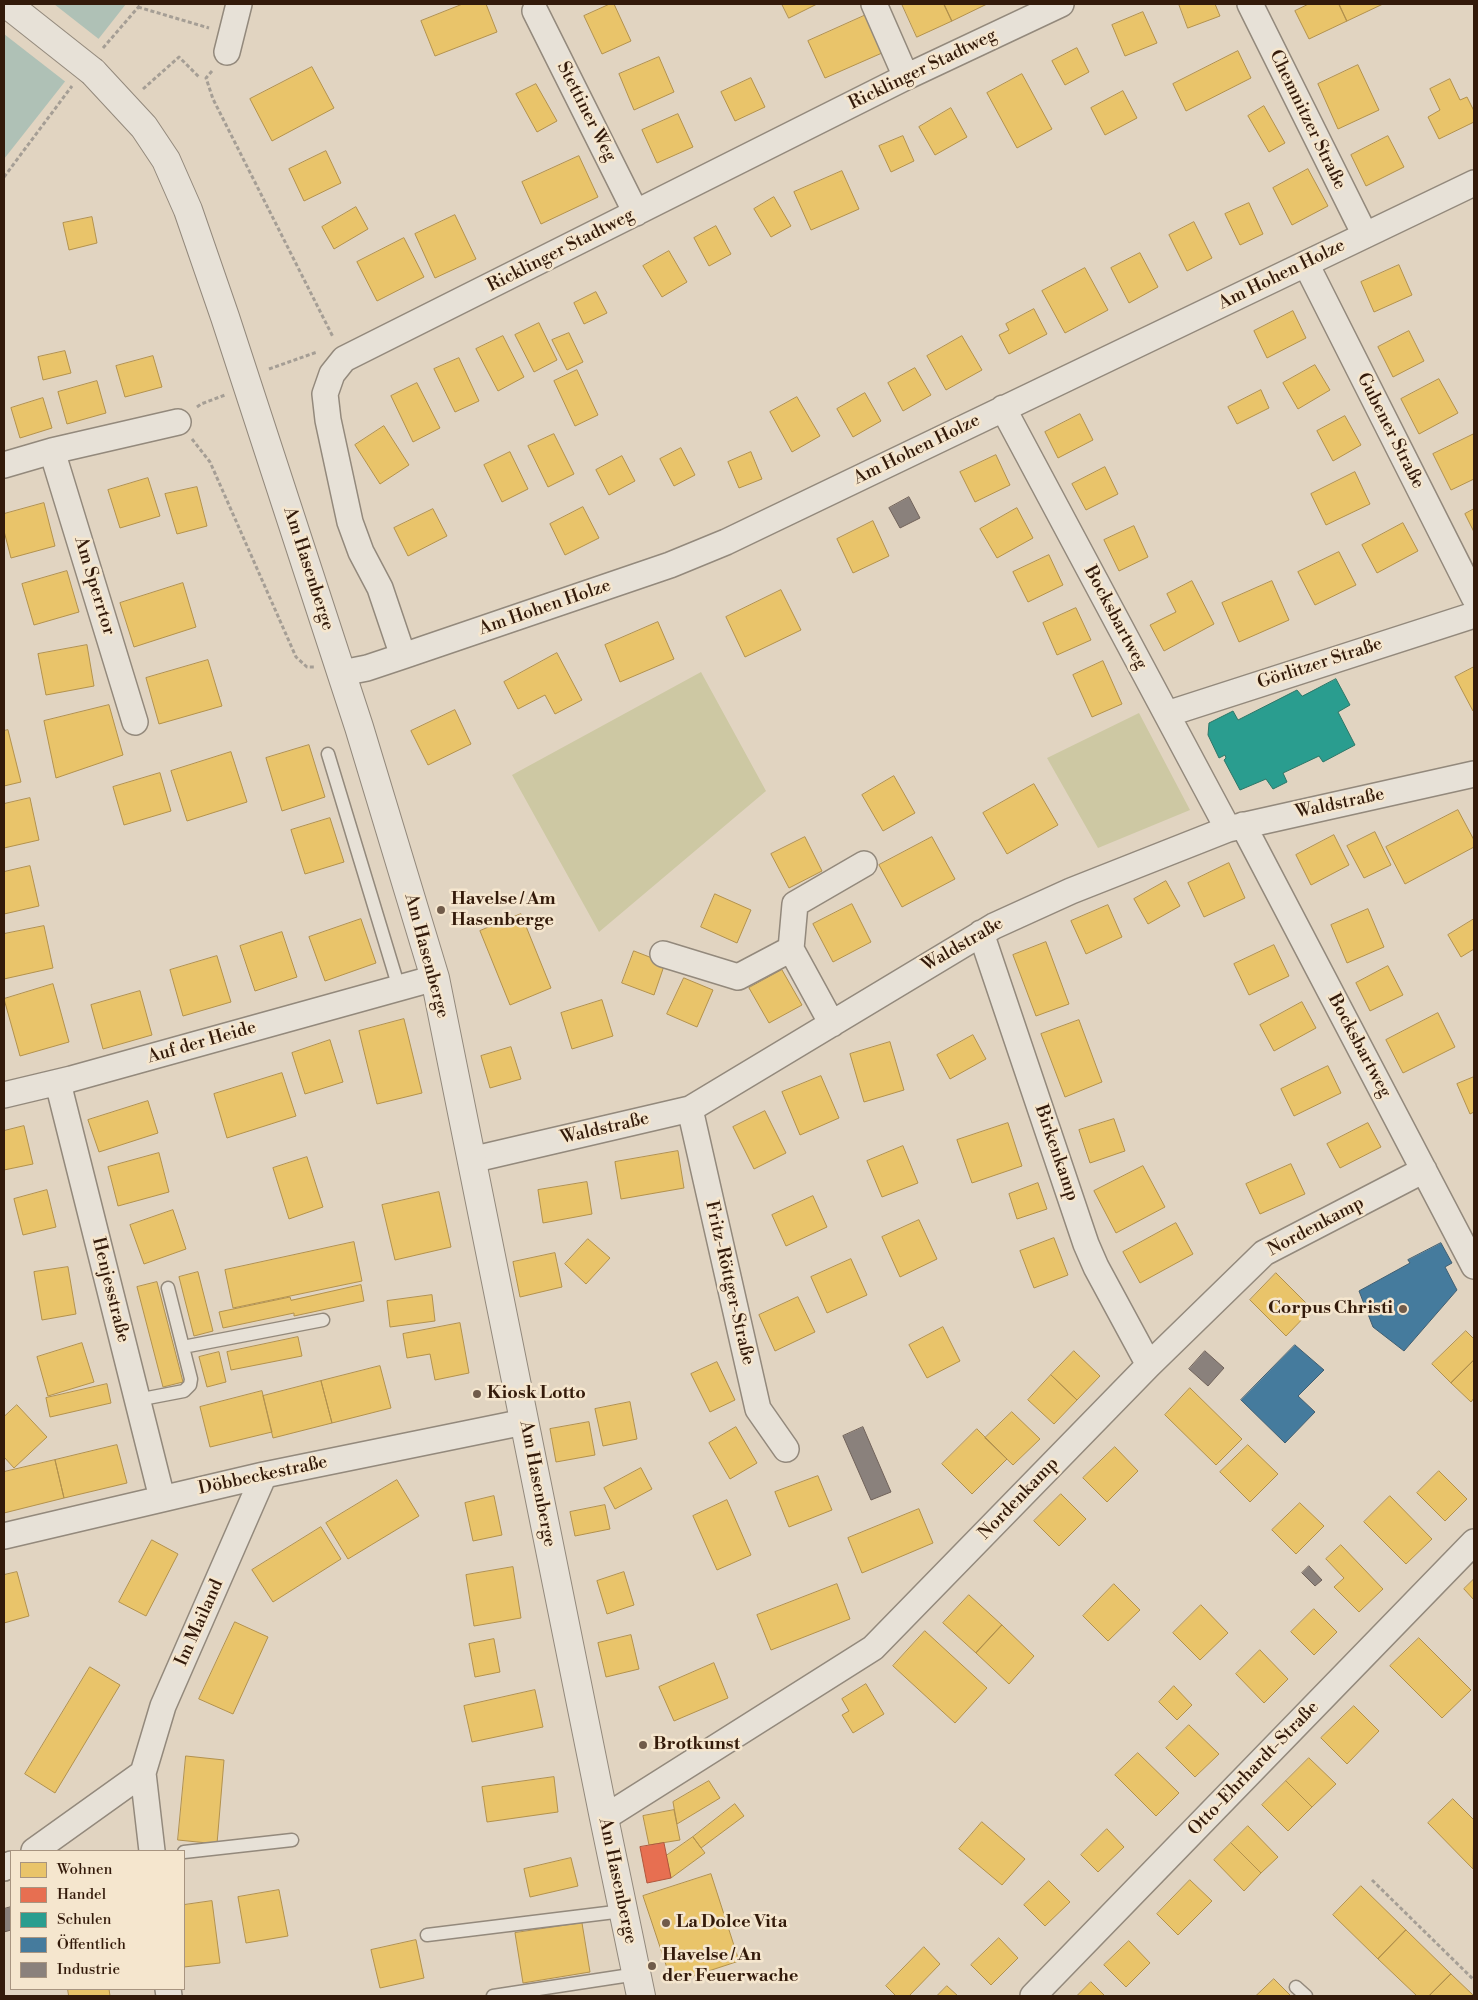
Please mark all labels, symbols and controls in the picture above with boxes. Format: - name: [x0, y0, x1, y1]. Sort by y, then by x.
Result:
- street label: Ricklinger Stadtweg: [845, 25, 1001, 115]
- street label: Chemnitzer Straße: [1264, 47, 1350, 193]
- street label: Stettiner Weg: [552, 58, 620, 166]
- street label: Ricklinger Stadtweg: [484, 205, 638, 297]
- street label: Am Hohen Holze: [1215, 235, 1349, 315]
- street label: Gubener Straße: [1352, 370, 1428, 492]
- street label: Am Hohen Holze: [850, 410, 984, 490]
- street label: Am Hasenberge: [278, 505, 338, 633]
- street label: Am Sperrtor: [69, 534, 119, 638]
- street label: Bocksbartweg: [1079, 562, 1151, 674]
- street label: Am Hohen Holze: [476, 575, 614, 641]
- street label: Görlitzer Straße: [1255, 634, 1385, 694]
- street label: Waldstraße: [1294, 784, 1386, 824]
- place label: Havelse / Am Hasenberge: [451, 889, 556, 932]
- street label: Am Hasenberge: [399, 891, 453, 1021]
- marker: Havelse / Am Hasenberge: [435, 904, 447, 916]
- street label: Waldstraße: [919, 913, 1007, 977]
- street label: Bocksbartweg: [1323, 990, 1395, 1102]
- street label: Auf der Heide: [145, 1017, 259, 1069]
- street label: Birkenkamp: [1029, 1102, 1083, 1204]
- street label: Waldstraße: [559, 1108, 651, 1150]
- street label: Nordenkamp: [1264, 1193, 1368, 1261]
- street label: Fritz-Röttger-Straße: [700, 1199, 758, 1367]
- street label: Henjesstraße: [87, 1235, 133, 1345]
- place label: Corpus Christi: [1268, 1298, 1393, 1320]
- marker: Corpus Christi: [1397, 1303, 1409, 1315]
- place label: Kiosk Lotto: [487, 1383, 586, 1405]
- marker: Kiosk Lotto: [471, 1388, 483, 1400]
- street label: Am Hasenberge: [514, 1419, 560, 1549]
- street label: Döbbeckestraße: [196, 1452, 330, 1500]
- street label: Nordenkamp: [974, 1453, 1064, 1545]
- street label: Im Mailand: [171, 1576, 229, 1670]
- street label: Otto-Ehrhardt-Straße: [1184, 1697, 1324, 1841]
- place label: Brotkunst: [653, 1734, 740, 1756]
- marker: Brotkunst: [637, 1739, 649, 1751]
- street label: Am Hasenberge: [593, 1816, 641, 1946]
- legend: [10, 1850, 185, 1990]
- text: Wohnen: [57, 1860, 112, 1879]
- text: Handel: [57, 1885, 106, 1904]
- text: Schulen: [57, 1910, 112, 1929]
- place label: La Dolce Vita: [676, 1912, 787, 1934]
- marker: La Dolce Vita: [660, 1917, 672, 1929]
- text: Öffentlich: [57, 1935, 126, 1954]
- place label: Havelse / An der Feuerwache: [662, 1945, 799, 1988]
- text: Industrie: [57, 1960, 120, 1979]
- marker: Havelse / An der Feuerwache: [646, 1960, 658, 1972]

